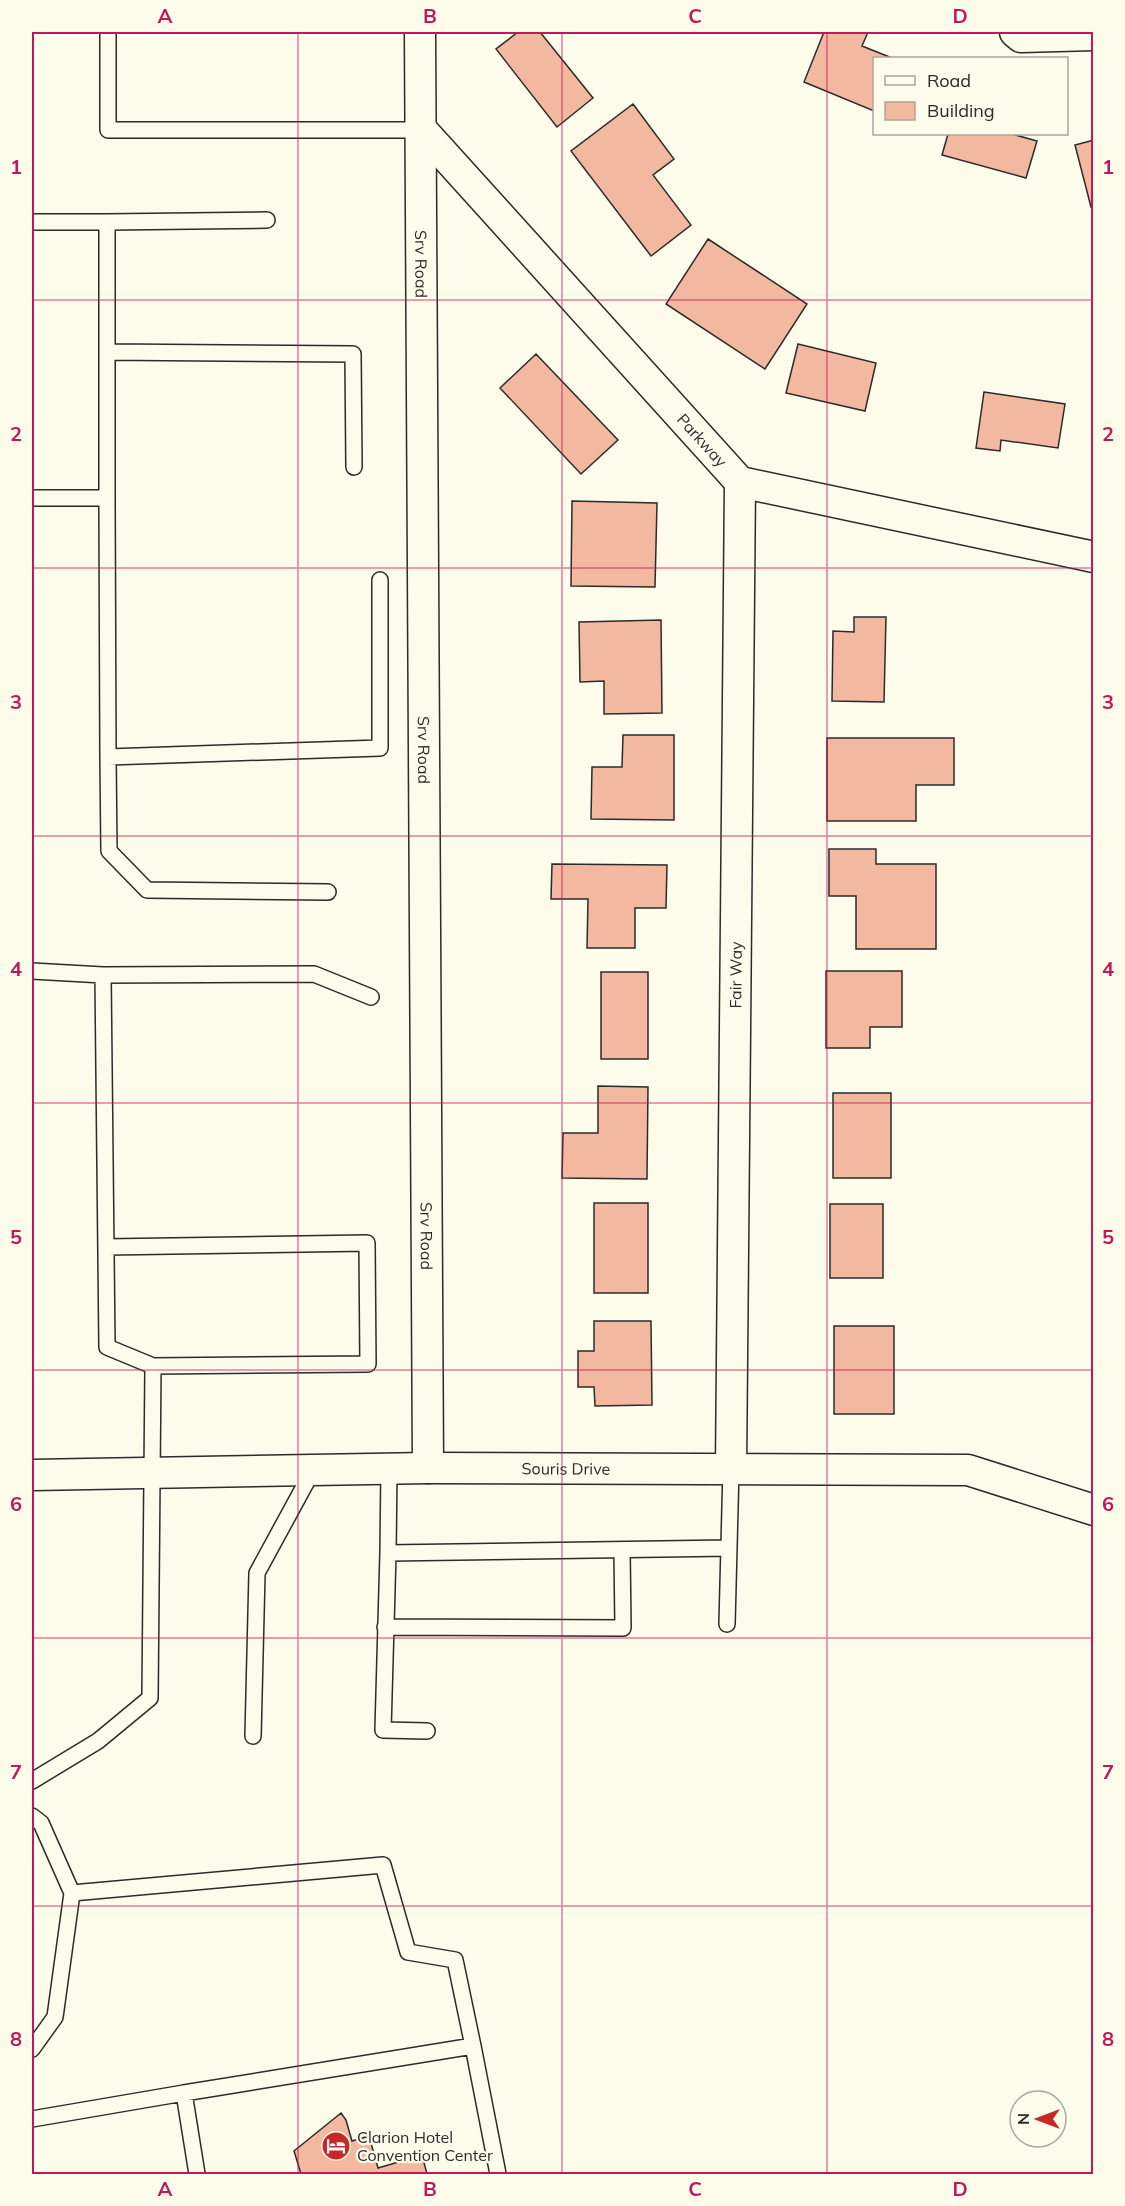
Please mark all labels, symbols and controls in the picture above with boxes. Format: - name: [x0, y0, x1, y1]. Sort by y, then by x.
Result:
- text: A: [158, 3, 173, 28]
- text: B: [423, 3, 437, 28]
- text: C: [688, 3, 702, 28]
- text: D: [952, 3, 968, 28]
- legend: [873, 57, 1068, 135]
- text: Road: [927, 69, 971, 92]
- text: Building: [927, 99, 995, 122]
- text: 1: [10, 154, 22, 179]
- text: 1: [1102, 154, 1114, 179]
- street label: Srv Road: [411, 230, 431, 298]
- street label: Parkway: [673, 409, 732, 471]
- text: 2: [10, 421, 22, 446]
- text: 2: [1102, 421, 1114, 446]
- text: 3: [10, 689, 22, 714]
- text: 3: [1102, 689, 1114, 714]
- street label: Srv Road: [414, 716, 434, 784]
- street label: Fair Way: [725, 941, 746, 1009]
- text: 4: [10, 956, 22, 981]
- text: 4: [1102, 956, 1114, 981]
- street label: Srv Road: [417, 1202, 437, 1270]
- text: 5: [10, 1224, 22, 1249]
- text: 5: [1102, 1224, 1114, 1249]
- street label: Souris Drive: [522, 1458, 610, 1479]
- text: 6: [10, 1491, 22, 1516]
- text: 6: [1102, 1491, 1114, 1516]
- text: 7: [10, 1759, 22, 1784]
- text: 7: [1102, 1759, 1114, 1784]
- text: 8: [10, 2026, 22, 2051]
- text: 8: [1102, 2026, 1114, 2051]
- north arrow: [1008, 2089, 1068, 2149]
- text: N: [1013, 2113, 1033, 2125]
- place label: Clarion Hotel Convention Center: [357, 2127, 493, 2165]
- hotel icon: Clarion Hotel Convention Center: [320, 2130, 352, 2162]
- text: A: [158, 2176, 173, 2201]
- text: B: [423, 2176, 437, 2201]
- text: C: [688, 2176, 702, 2201]
- text: D: [952, 2176, 968, 2201]

